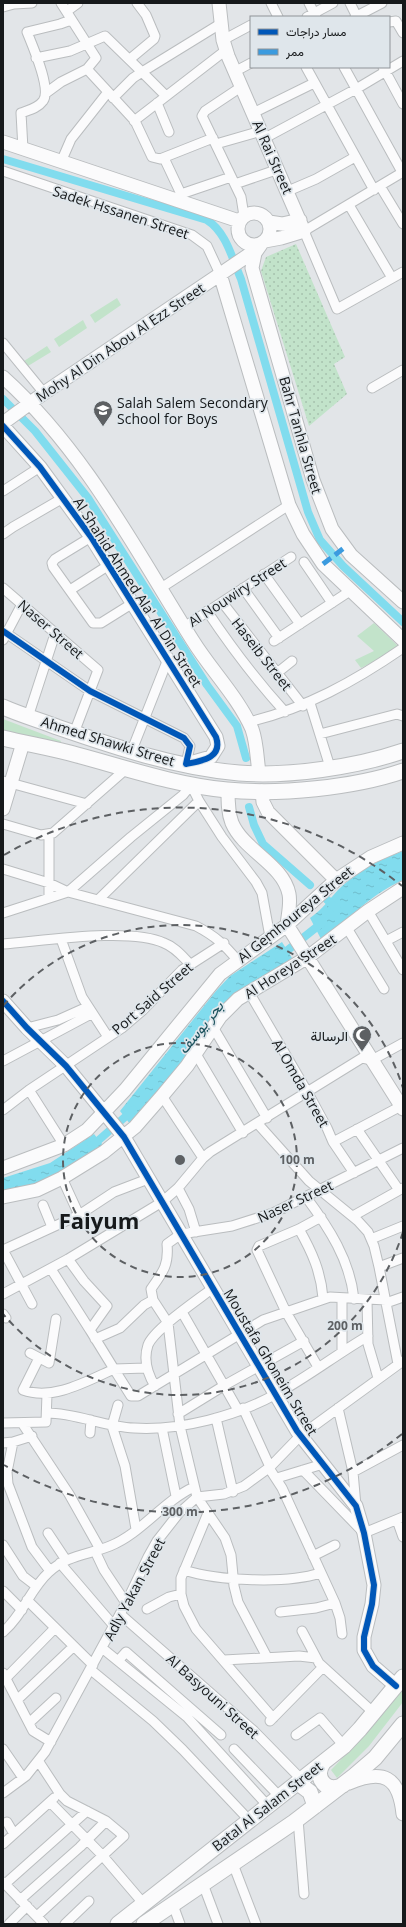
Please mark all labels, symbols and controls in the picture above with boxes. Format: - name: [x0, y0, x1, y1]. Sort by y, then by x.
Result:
- legend: [250, 16, 390, 68]
- text: مسار دراجات: [286, 23, 346, 40]
- text: ممر: [285, 43, 304, 60]
- street label: Al Rai Street: [248, 117, 298, 197]
- street label: Sadek Hssanen Street: [50, 181, 192, 243]
- street label: Mohy Al Din Abou Al Ezz Street: [32, 278, 208, 406]
- street label: Bahr Tanhla Street: [275, 374, 327, 496]
- place label: Salah Salem Secondary School for Boys: [117, 393, 269, 428]
- school or university icon: Salah Salem Secondary School for Boys: [92, 399, 114, 427]
- street label: Al Shahid Ahmed Ala' Al Din Street: [69, 493, 207, 691]
- street label: Al Nouwiry Street: [184, 553, 290, 631]
- street label: Naser Street: [14, 595, 88, 663]
- street label: Haseib Street: [228, 614, 296, 694]
- street label: Ahmed Shawki Street: [39, 712, 177, 770]
- street label: Al Gemhoureya Street: [233, 861, 357, 967]
- street label: Al Horeya Street: [240, 929, 340, 1003]
- street label: Port Said Street: [107, 958, 197, 1038]
- water label: بحر يوسف: [173, 996, 228, 1057]
- mosque icon: الرسالة: [351, 1024, 373, 1052]
- place label: الرسالة: [310, 1026, 348, 1045]
- street label: Al Omda Street: [268, 1035, 334, 1131]
- text: 100 m: [279, 1151, 315, 1168]
- centre of rings: [173, 1153, 187, 1167]
- street label: Naser Street: [254, 1175, 336, 1227]
- district label: Faiyum: [59, 1205, 139, 1235]
- street label: Moustafa Ghoneim Street: [220, 1285, 322, 1439]
- text: 200 m: [327, 1317, 363, 1334]
- text: 300 m: [162, 1503, 198, 1520]
- street label: Adly Yakan Street: [99, 1534, 169, 1644]
- street label: Al Basyouni Street: [163, 1649, 263, 1743]
- street label: Batal Al Salam Street: [208, 1757, 326, 1855]

